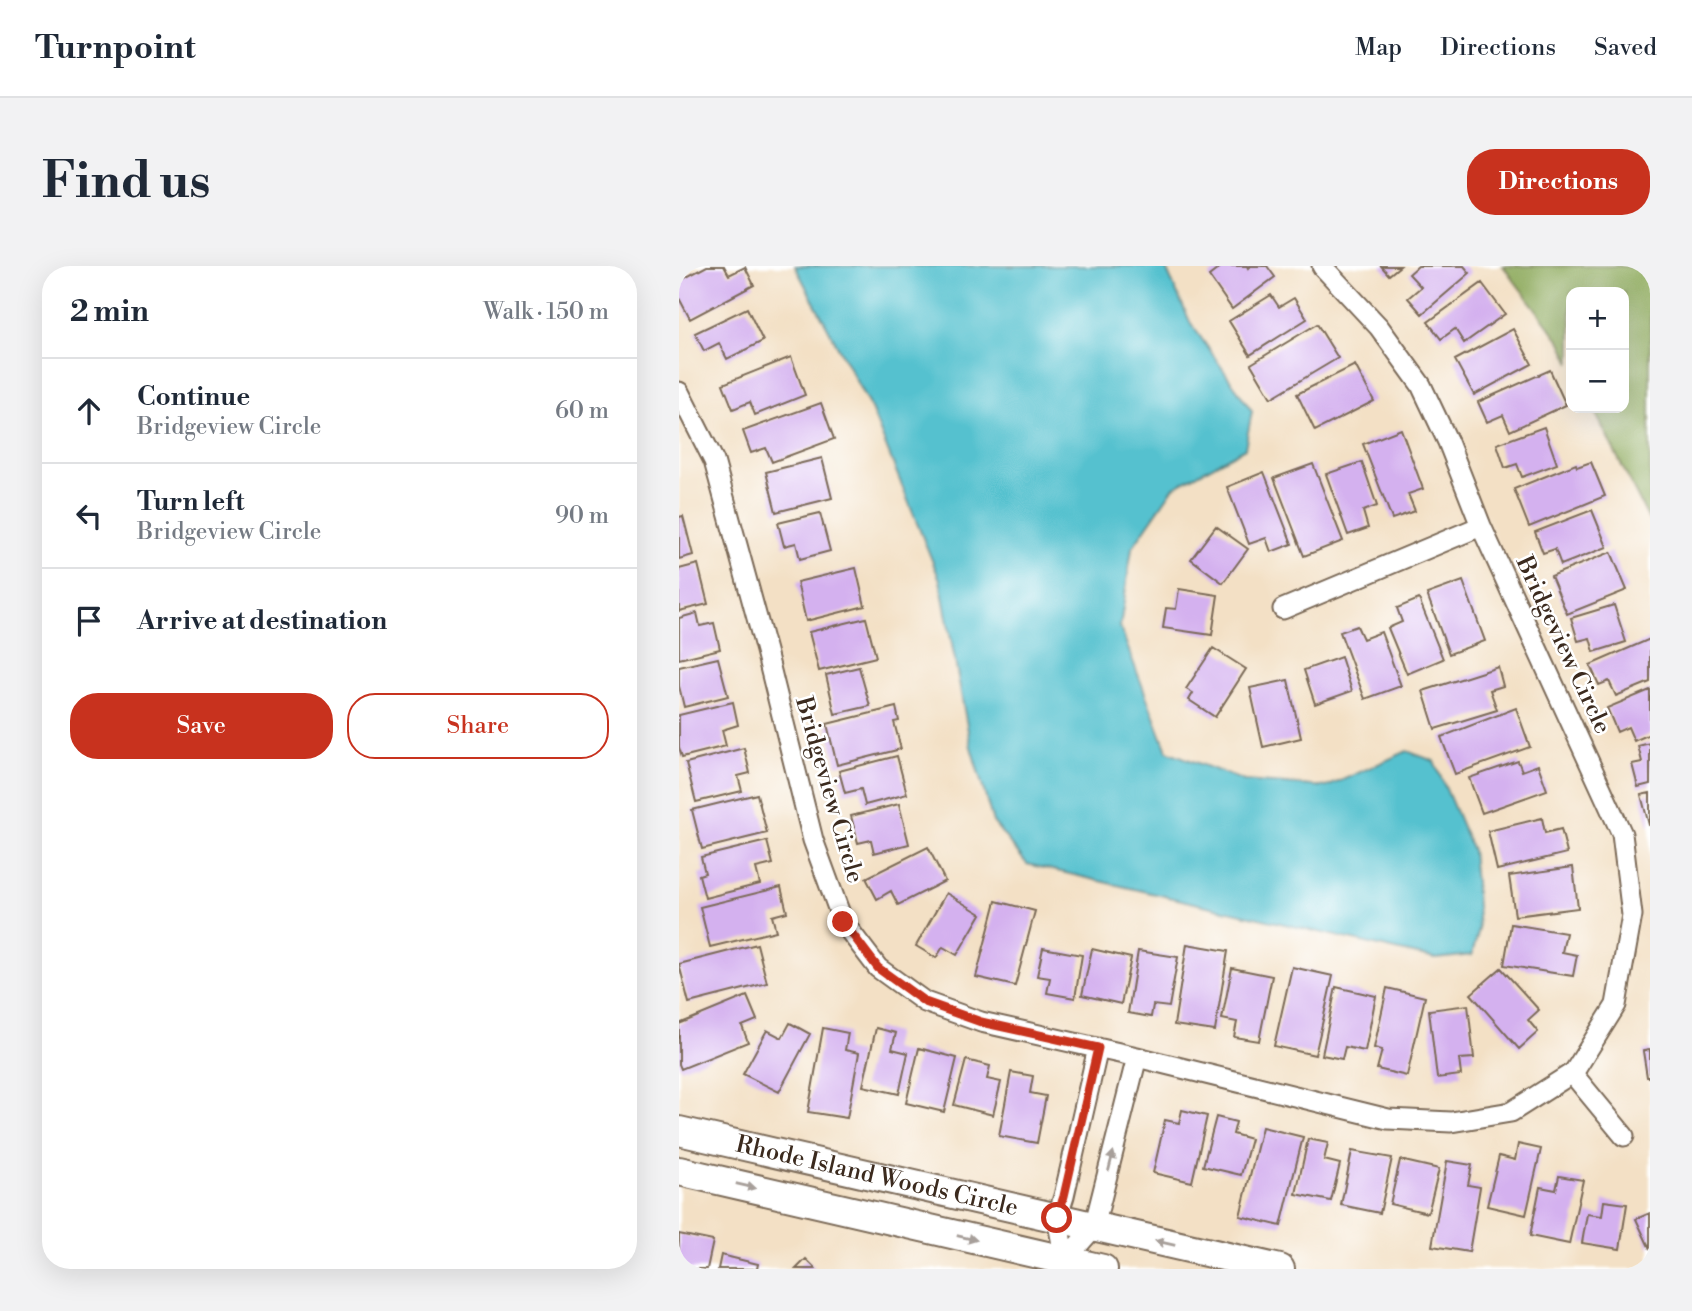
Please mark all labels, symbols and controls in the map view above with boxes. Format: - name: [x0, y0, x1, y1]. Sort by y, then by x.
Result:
- text: Turnpoint: [35, 28, 196, 69]
- text: Map: [1355, 33, 1402, 63]
- text: Directions: [1440, 33, 1556, 63]
- text: Saved: [1594, 33, 1657, 63]
- button: Directions: [1467, 149, 1650, 215]
- text: Find us: [42, 152, 211, 213]
- map controls: [1566, 287, 1629, 413]
- button: +: [1566, 287, 1629, 350]
- text: 2 min: [70, 293, 149, 331]
- text: Walk · 150 m: [483, 298, 609, 326]
- button: −: [1566, 350, 1629, 413]
- text: Continue: [137, 381, 250, 413]
- icon: ahead: [70, 392, 108, 430]
- text: 60 m: [555, 397, 609, 425]
- text: Bridgeview Circle: [137, 413, 321, 441]
- text: Turn left: [137, 486, 245, 518]
- icon: left: [70, 497, 108, 535]
- text: 90 m: [555, 502, 609, 530]
- text: Bridgeview Circle: [137, 518, 321, 546]
- street label: Bridgeview Circle: [1508, 551, 1617, 739]
- icon: arrive: [70, 602, 108, 640]
- text: Arrive at destination: [137, 605, 387, 637]
- street label: Bridgeview Circle: [788, 692, 870, 887]
- button: Save: [70, 693, 333, 759]
- button: Share: [347, 693, 609, 759]
- route end: [827, 906, 858, 937]
- street label: Rhode Island Woods Circle: [733, 1129, 1021, 1223]
- one-way arrow: [1106, 1150, 1117, 1172]
- one-way arrow: [735, 1181, 757, 1192]
- route start: [1041, 1202, 1072, 1233]
- one-way arrow: [956, 1232, 978, 1243]
- one-way arrow: [1154, 1238, 1176, 1249]

